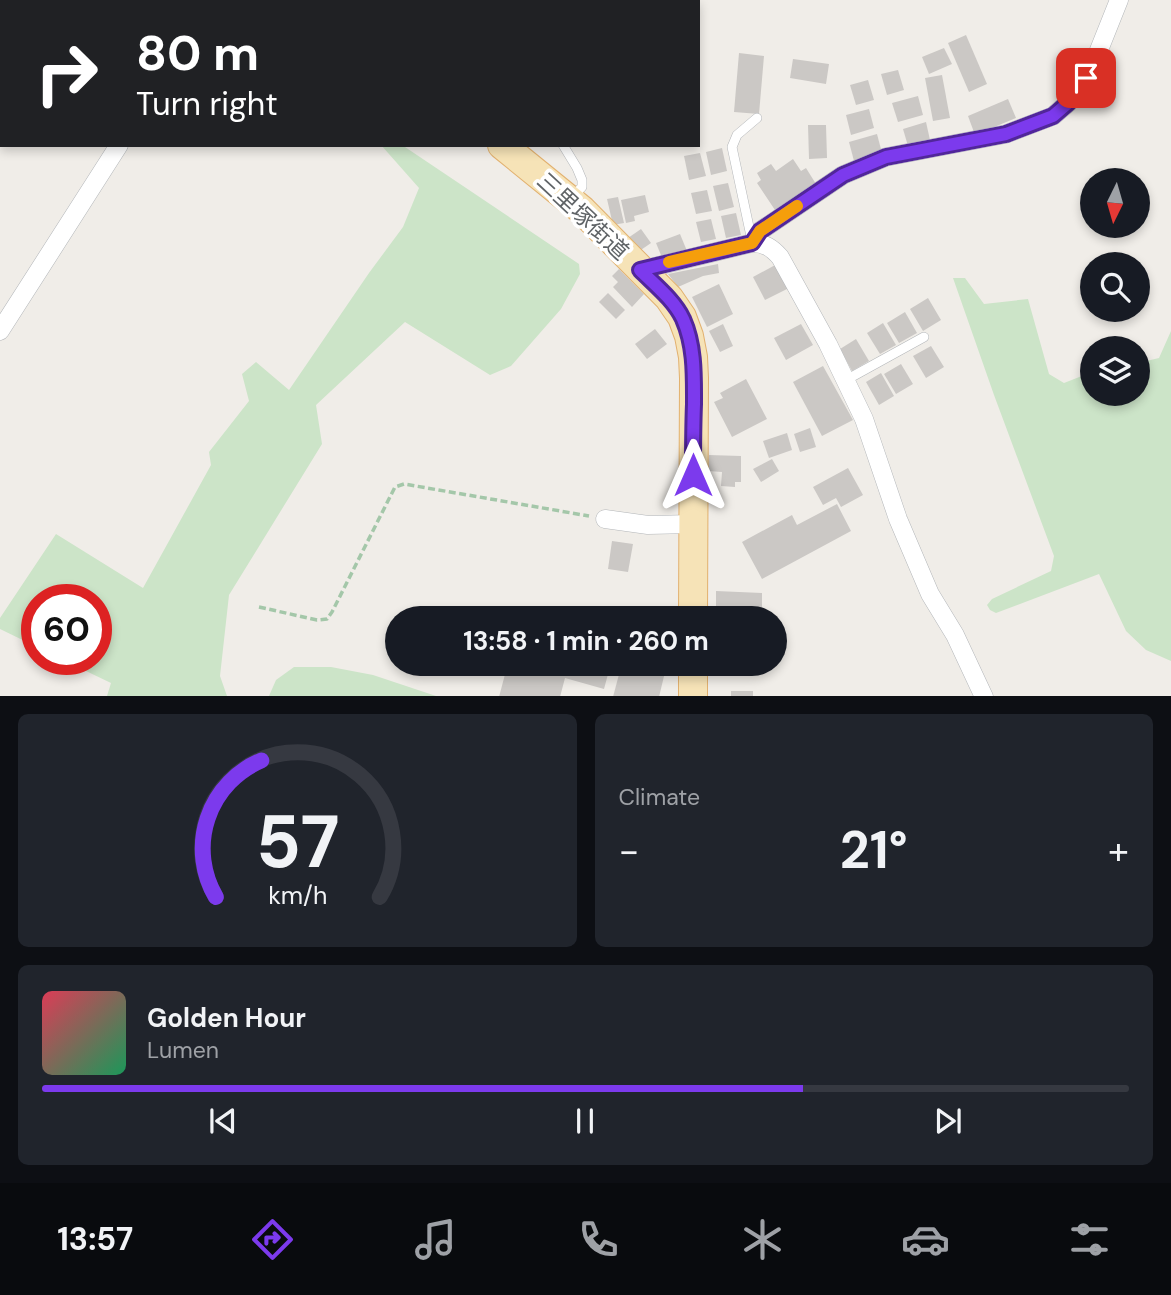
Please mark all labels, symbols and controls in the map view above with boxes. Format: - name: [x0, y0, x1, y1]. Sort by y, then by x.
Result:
- text: 80 m: [136, 21, 259, 85]
- icon: right: [21, 28, 112, 119]
- pin: [1056, 48, 1116, 108]
- icon: arrive: [1067, 59, 1105, 97]
- text: Turn right: [136, 83, 278, 125]
- street label: 三里塚街道: [531, 166, 635, 266]
- north arrow: [1080, 168, 1150, 238]
- map controls: [1080, 168, 1150, 406]
- button: search: [1080, 252, 1150, 322]
- button: layers: [1080, 336, 1150, 406]
- position arrow: [656, 438, 730, 512]
- speed limit sign: 60: [21, 584, 112, 675]
- text: 13:58 · 1 min · 260 m: [463, 624, 709, 658]
- text: Climate: [619, 782, 700, 812]
- text: 57: [255, 795, 339, 890]
- text: 21°: [840, 816, 908, 884]
- text: −: [619, 826, 639, 876]
- text: +: [1108, 826, 1129, 876]
- text: km/h: [268, 878, 327, 911]
- text: Golden Hour: [147, 1001, 306, 1035]
- text: Lumen: [147, 1035, 219, 1065]
- icon: previous: [204, 1102, 242, 1140]
- icon: pause: [566, 1102, 604, 1140]
- icon: next: [929, 1102, 967, 1140]
- icon: directions: [248, 1215, 297, 1264]
- icon: music: [411, 1215, 460, 1264]
- icon: phone: [574, 1215, 623, 1264]
- icon: climate: [738, 1215, 787, 1264]
- icon: car: [901, 1215, 950, 1264]
- icon: filters: [1065, 1215, 1114, 1264]
- text: 13:57: [57, 1218, 133, 1260]

